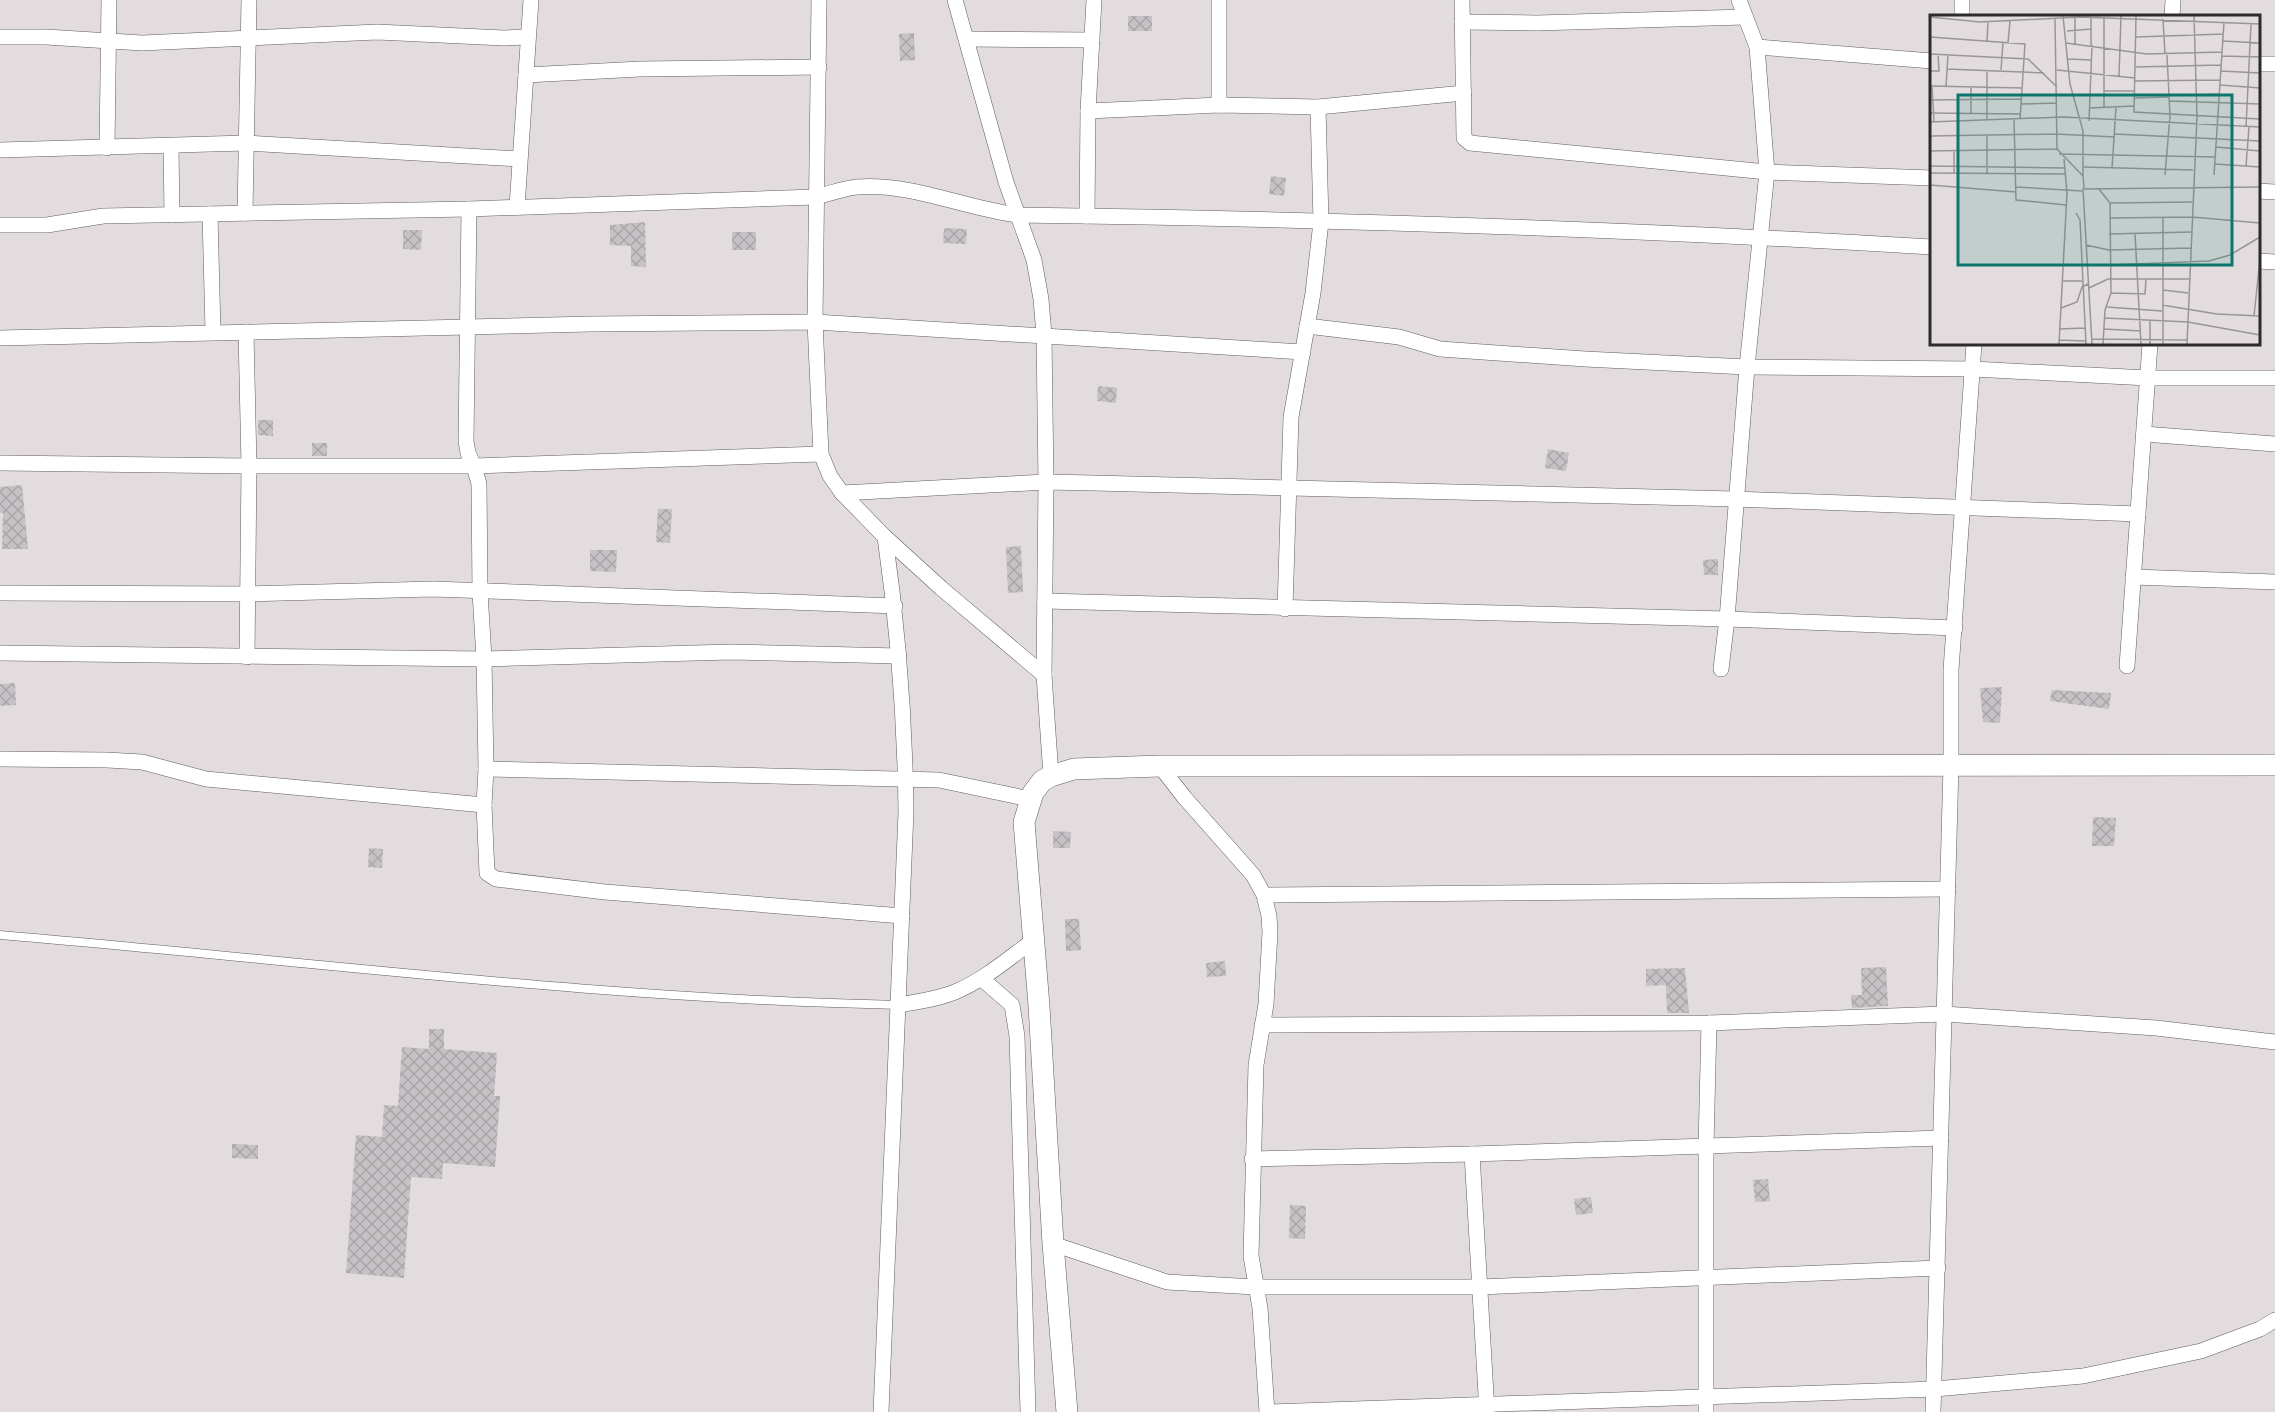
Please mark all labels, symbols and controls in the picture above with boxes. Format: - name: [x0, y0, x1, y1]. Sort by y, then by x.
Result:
- inset map: [1930, 15, 2260, 345]

